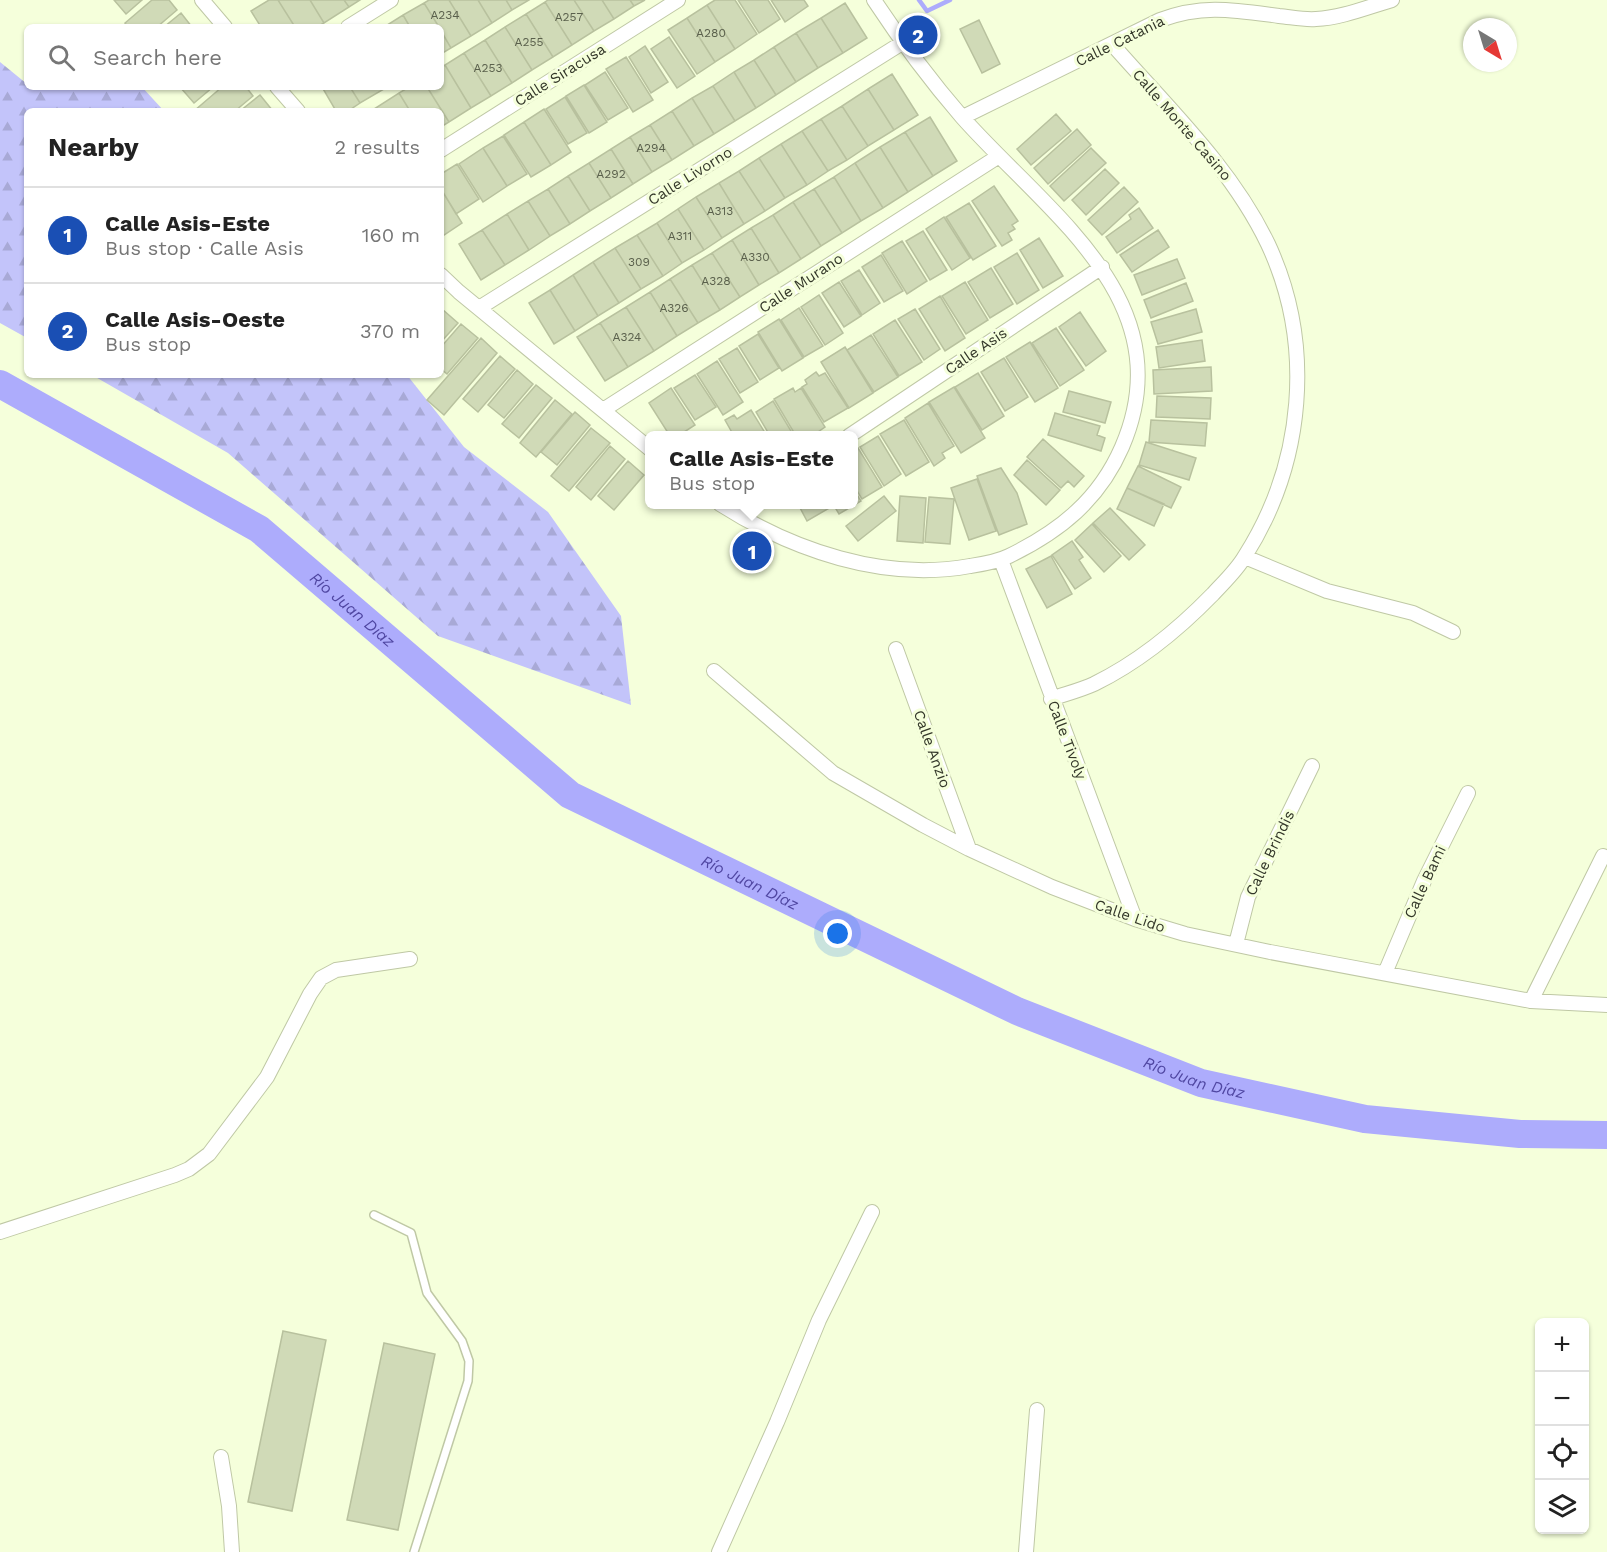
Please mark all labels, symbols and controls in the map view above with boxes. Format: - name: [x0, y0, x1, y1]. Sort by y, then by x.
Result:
- house number: A234: [430, 8, 460, 22]
- house number: A257: [555, 10, 584, 24]
- street label: Calle Catania: [1073, 11, 1168, 70]
- pin: 2: [898, 12, 938, 57]
- north arrow: [1463, 18, 1517, 72]
- search box: [24, 24, 444, 90]
- house number: A280: [696, 26, 726, 40]
- house number: A255: [515, 35, 543, 49]
- street label: Calle Siracusa: [511, 40, 609, 110]
- icon: search: [45, 41, 78, 74]
- text: Search here: [93, 45, 222, 70]
- house number: A253: [474, 61, 502, 75]
- street label: Calle Monte Casino: [1129, 66, 1235, 184]
- text: Nearby: [48, 132, 139, 162]
- text: 2 results: [335, 135, 420, 159]
- house number: A294: [636, 141, 666, 155]
- street label: Calle Livorno: [645, 143, 735, 209]
- house number: A292: [596, 167, 626, 181]
- house number: A313: [707, 204, 733, 218]
- text: Calle Asis-Este: [105, 211, 270, 236]
- text: 1: [63, 223, 72, 247]
- text: 160 m: [362, 223, 420, 247]
- house number: A311: [668, 229, 692, 243]
- text: Bus stop · Calle Asis: [105, 236, 304, 260]
- street label: Calle Murano: [756, 249, 846, 317]
- house number: A330: [740, 250, 770, 264]
- house number: 309: [628, 255, 650, 269]
- house number: A328: [701, 274, 731, 288]
- house number: A326: [659, 301, 689, 315]
- text: Calle Asis-Oeste: [105, 307, 285, 332]
- text: 2: [62, 319, 73, 343]
- text: 370 m: [360, 319, 420, 343]
- street label: Calle Asis: [942, 324, 1010, 378]
- house number: A324: [613, 330, 641, 344]
- text: Bus stop: [105, 332, 191, 356]
- popup: [645, 431, 858, 509]
- text: Calle Asis-Este: [669, 446, 834, 471]
- text: Bus stop: [669, 471, 755, 495]
- pin: 1: [732, 528, 771, 574]
- water label: Río Juan Díaz: [306, 568, 399, 651]
- street label: Calle Tivoly: [1044, 698, 1090, 782]
- street label: Calle Anzio: [910, 708, 954, 790]
- street label: Calle Brindis: [1242, 808, 1298, 898]
- street label: Calle Bami: [1400, 843, 1450, 921]
- water label: Río Juan Díaz: [698, 851, 802, 914]
- street label: Calle Lido: [1093, 896, 1167, 936]
- your location: [823, 919, 852, 948]
- water label: Río Juan Díaz: [1141, 1052, 1247, 1102]
- map controls: [1535, 1318, 1589, 1534]
- button: +: [1535, 1318, 1589, 1372]
- button: −: [1535, 1372, 1589, 1426]
- button: locate: [1535, 1426, 1589, 1480]
- button: layers: [1535, 1480, 1589, 1534]

